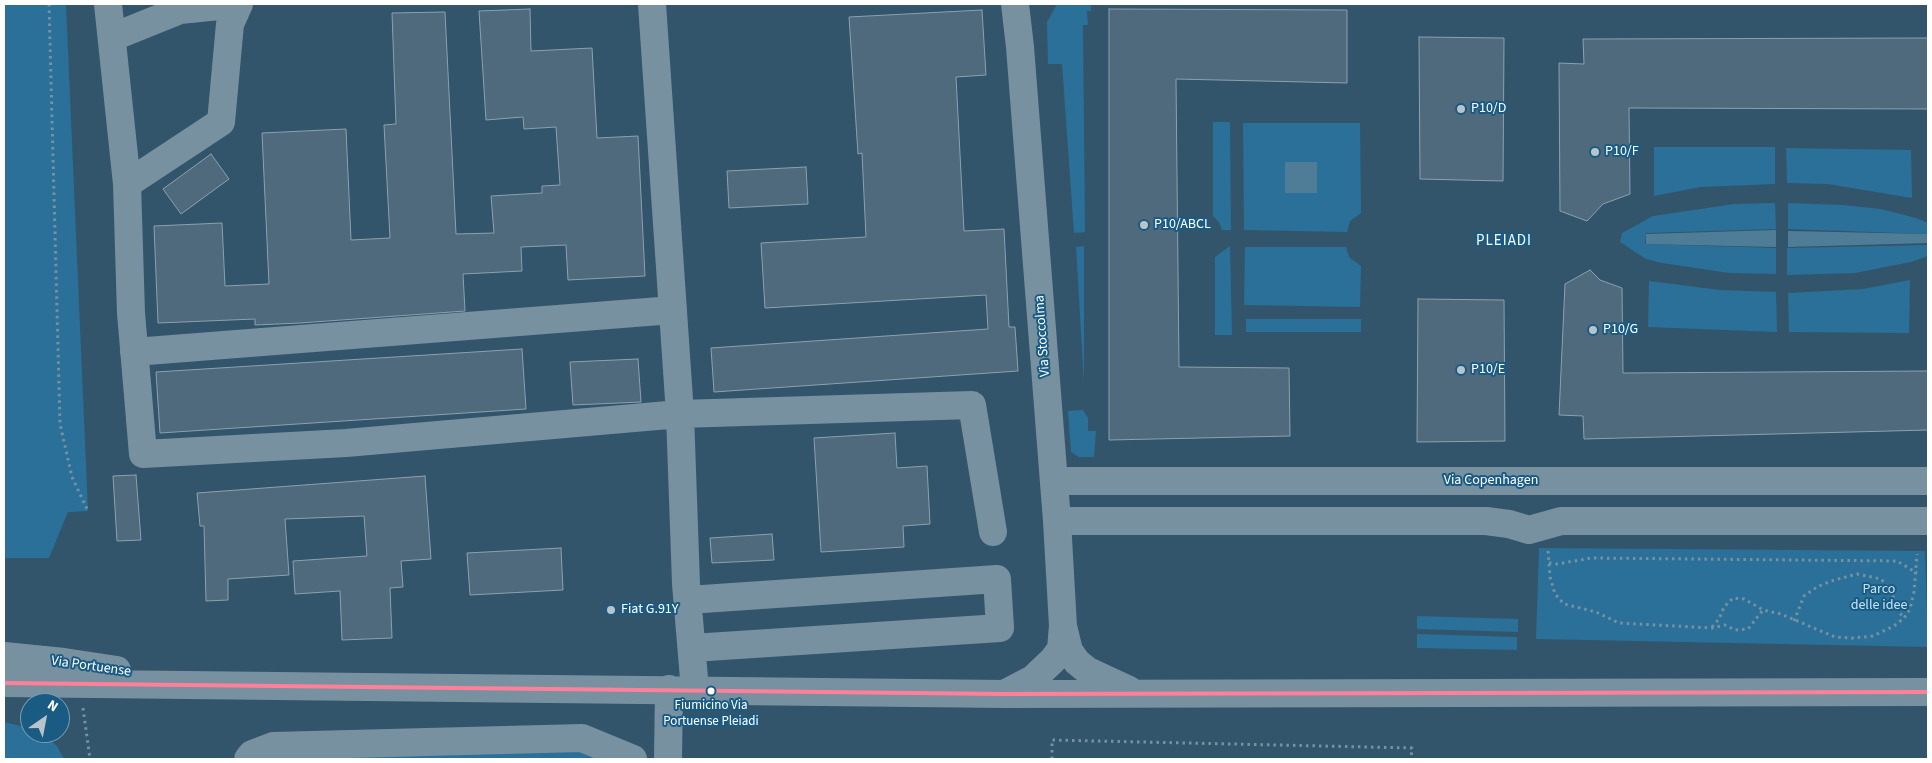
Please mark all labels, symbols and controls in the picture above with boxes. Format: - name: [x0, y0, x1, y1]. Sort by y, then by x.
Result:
- place label: P10/D: [1471, 101, 1506, 117]
- marker: P10/D: [1455, 103, 1467, 115]
- place label: P10/F: [1605, 144, 1639, 160]
- marker: P10/F: [1589, 146, 1601, 158]
- place label: P10/ABCL: [1154, 217, 1211, 233]
- marker: P10/ABCL: [1138, 219, 1150, 231]
- district label: PLEIADI: [1475, 233, 1533, 251]
- street label: Via Stoccolma: [1032, 295, 1054, 377]
- place label: P10/G: [1603, 322, 1638, 338]
- marker: P10/G: [1587, 324, 1599, 336]
- place label: P10/E: [1471, 362, 1505, 378]
- marker: P10/E: [1455, 364, 1467, 376]
- street label: Via Copenhagen: [1444, 473, 1538, 489]
- park label: Parco delle idee: [1851, 582, 1907, 614]
- place label: Fiat G.91Y: [621, 602, 678, 618]
- marker: Fiat G.91Y: [605, 604, 617, 616]
- street label: Via Portuense: [50, 653, 132, 681]
- marker: Fiumicino Via Portuense Pleiadi: [706, 686, 716, 696]
- north arrow: [20, 693, 70, 743]
- text: N: [43, 695, 62, 717]
- place label: Fiumicino Via Portuense Pleiadi: [663, 698, 759, 729]

